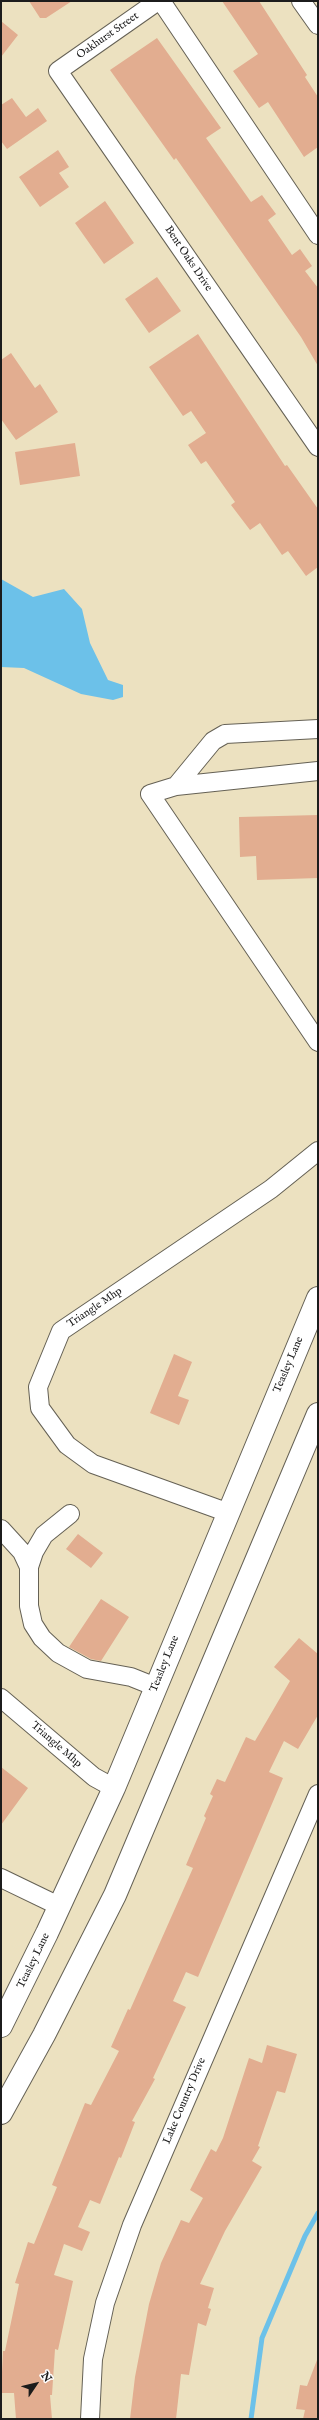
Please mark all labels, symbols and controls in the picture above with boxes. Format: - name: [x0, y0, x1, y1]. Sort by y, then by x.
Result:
- street label: Oakhurst Street: [74, 10, 142, 62]
- street label: Bent Oaks Drive: [161, 224, 215, 294]
- street label: Triangle Mhp: [65, 1285, 125, 1331]
- street label: Teasley Lane: [271, 1335, 307, 1395]
- street label: Teasley Lane: [148, 1634, 182, 1694]
- street label: Triangle Mhp: [28, 1719, 84, 1771]
- street label: Teasley Lane: [15, 1931, 53, 1991]
- street label: Lake Country Drive: [161, 2056, 209, 2146]
- north arrow: [16, 2364, 56, 2404]
- text: N: [37, 2369, 54, 2385]

